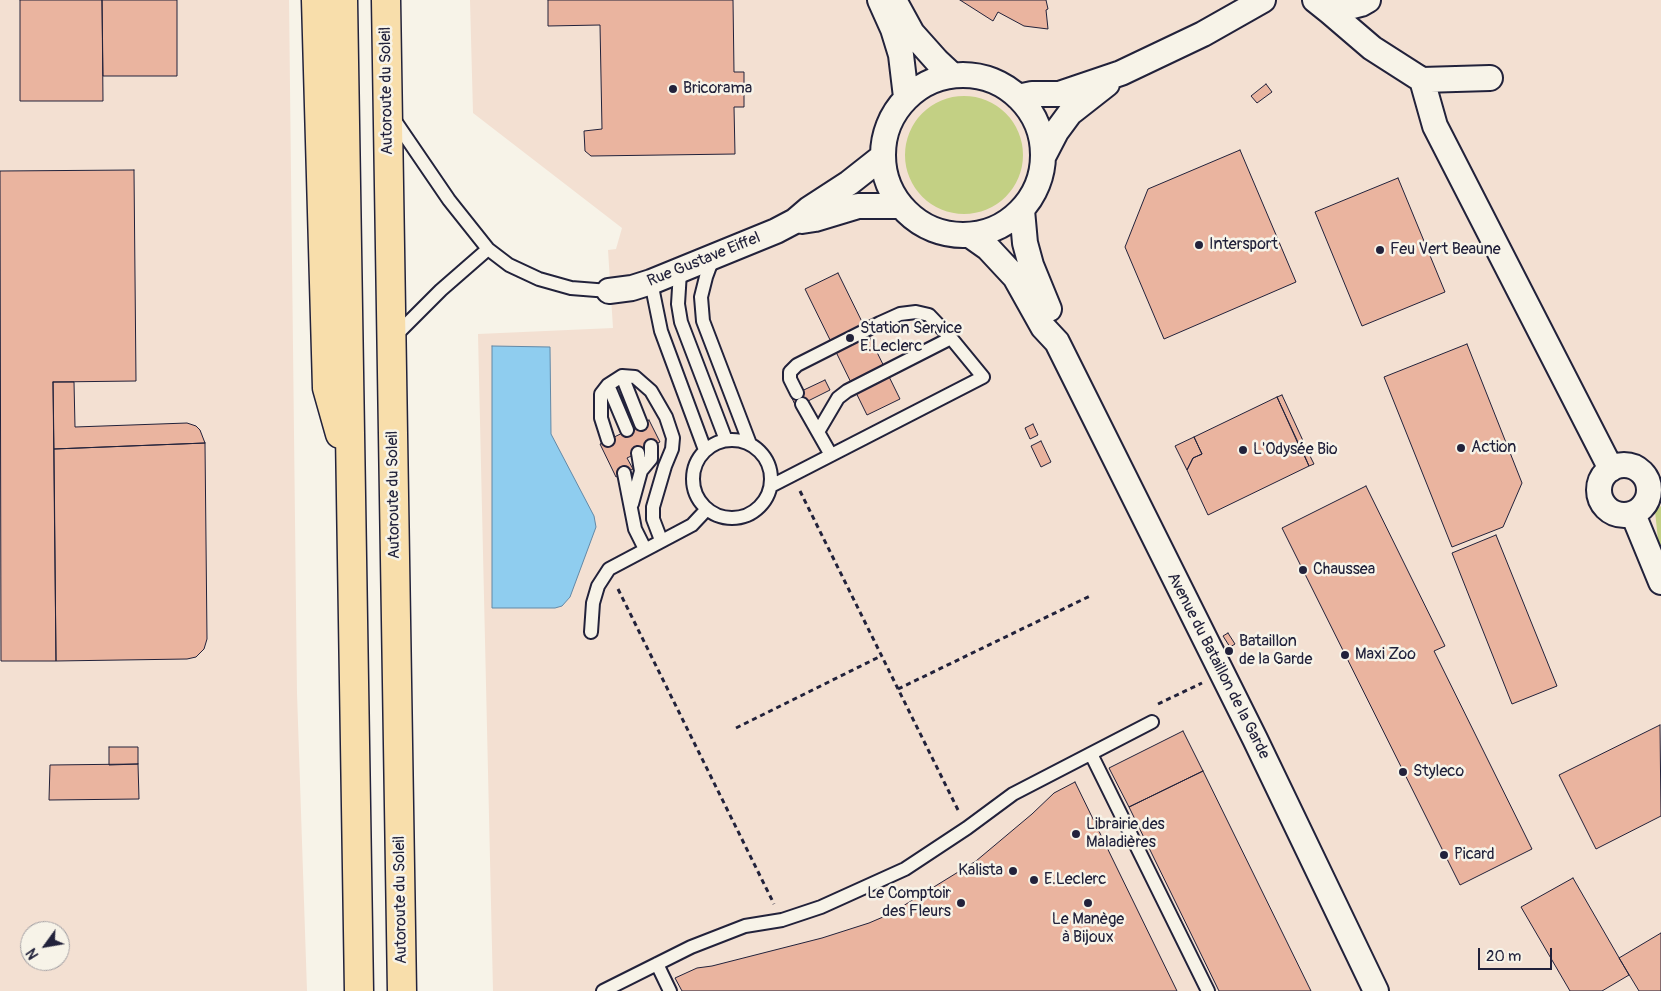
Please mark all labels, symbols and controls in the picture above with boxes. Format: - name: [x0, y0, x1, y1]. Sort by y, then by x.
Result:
- street label: Autoroute du Soleil: [376, 27, 398, 155]
- place label: Bricorama: [683, 79, 752, 99]
- marker: Bricorama: [667, 83, 679, 95]
- street label: Rue Gustave Eiffel: [645, 229, 763, 291]
- place label: Intersport: [1209, 235, 1278, 255]
- marker: Intersport: [1193, 239, 1205, 251]
- place label: Feu Vert Beaune: [1390, 240, 1501, 260]
- marker: Feu Vert Beaune: [1374, 244, 1386, 256]
- place label: Station Service E.Leclerc: [860, 319, 962, 357]
- marker: Station Service E.Leclerc: [844, 332, 856, 344]
- street label: Autoroute du Soleil: [383, 431, 405, 559]
- place label: Action: [1471, 438, 1516, 458]
- place label: L'Odysée Bio: [1253, 440, 1338, 460]
- marker: Action: [1455, 442, 1467, 454]
- marker: L'Odysée Bio: [1237, 444, 1249, 456]
- place label: Chaussea: [1313, 560, 1375, 580]
- marker: Chaussea: [1297, 564, 1309, 576]
- street label: Avenue du Bataillon de la Garde: [1163, 570, 1273, 762]
- place label: Bataillon de la Garde: [1239, 632, 1312, 670]
- marker: Bataillon de la Garde: [1223, 645, 1235, 657]
- place label: Maxi Zoo: [1355, 645, 1416, 665]
- marker: Maxi Zoo: [1339, 649, 1351, 661]
- place label: Styleco: [1413, 762, 1464, 782]
- marker: Styleco: [1397, 766, 1409, 778]
- place label: Librairie des Maladières: [1086, 815, 1165, 853]
- marker: Librairie des Maladières: [1070, 828, 1082, 840]
- street label: Autoroute du Soleil: [390, 836, 412, 964]
- place label: Picard: [1454, 845, 1494, 865]
- marker: Picard: [1438, 849, 1450, 861]
- place label: Kalista: [958, 861, 1003, 881]
- marker: Kalista: [1007, 865, 1019, 877]
- place label: E.Leclerc: [1044, 870, 1106, 890]
- marker: E.Leclerc: [1028, 874, 1040, 886]
- place label: Le Comptoir des Fleurs: [867, 884, 951, 922]
- marker: Le Comptoir des Fleurs: [955, 897, 967, 909]
- marker: Le Manège à Bijoux: [1082, 897, 1094, 909]
- place label: Le Manège à Bijoux: [1052, 910, 1124, 948]
- north arrow: [20, 921, 70, 971]
- scale bar: [1481, 938, 1555, 970]
- text: N: [23, 945, 42, 962]
- text: 20 m: [1486, 947, 1521, 966]

